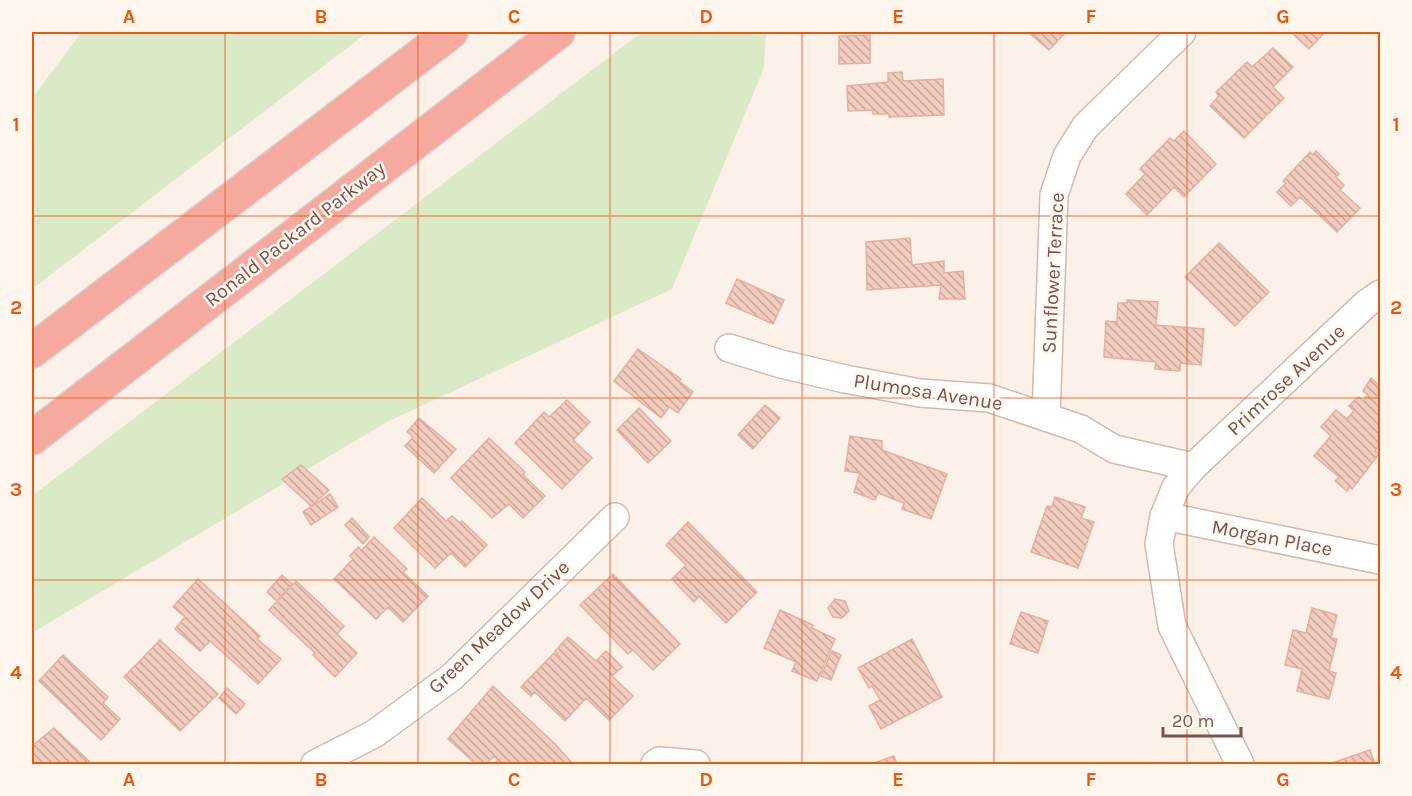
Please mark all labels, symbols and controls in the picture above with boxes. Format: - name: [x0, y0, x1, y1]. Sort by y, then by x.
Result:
- text: A: [123, 5, 136, 28]
- text: B: [315, 5, 327, 28]
- text: C: [508, 5, 520, 28]
- text: D: [699, 5, 713, 28]
- text: E: [892, 5, 904, 28]
- text: F: [1086, 5, 1097, 28]
- text: G: [1276, 5, 1290, 28]
- text: 1: [12, 113, 20, 136]
- text: 1: [1392, 113, 1400, 136]
- street label: Ronald Packard Parkway: [200, 156, 390, 312]
- street label: Sunflower Terrace: [1037, 192, 1069, 354]
- text: 2: [10, 296, 22, 319]
- text: 2: [1390, 296, 1402, 319]
- street label: Primrose Avenue: [1222, 320, 1350, 440]
- street label: Plumosa Avenue: [852, 369, 1004, 415]
- text: 3: [10, 478, 22, 501]
- text: 3: [1390, 478, 1402, 501]
- street label: Morgan Place: [1210, 515, 1334, 561]
- street label: Green Meadow Drive: [424, 556, 574, 698]
- text: 4: [10, 661, 22, 684]
- text: 4: [1390, 661, 1402, 684]
- scale bar: [1163, 700, 1241, 738]
- text: 20 m: [1172, 710, 1214, 732]
- text: A: [123, 768, 136, 791]
- text: B: [315, 768, 327, 791]
- text: C: [508, 768, 520, 791]
- text: D: [699, 768, 713, 791]
- text: E: [892, 768, 904, 791]
- text: F: [1086, 768, 1097, 791]
- text: G: [1276, 768, 1290, 791]

